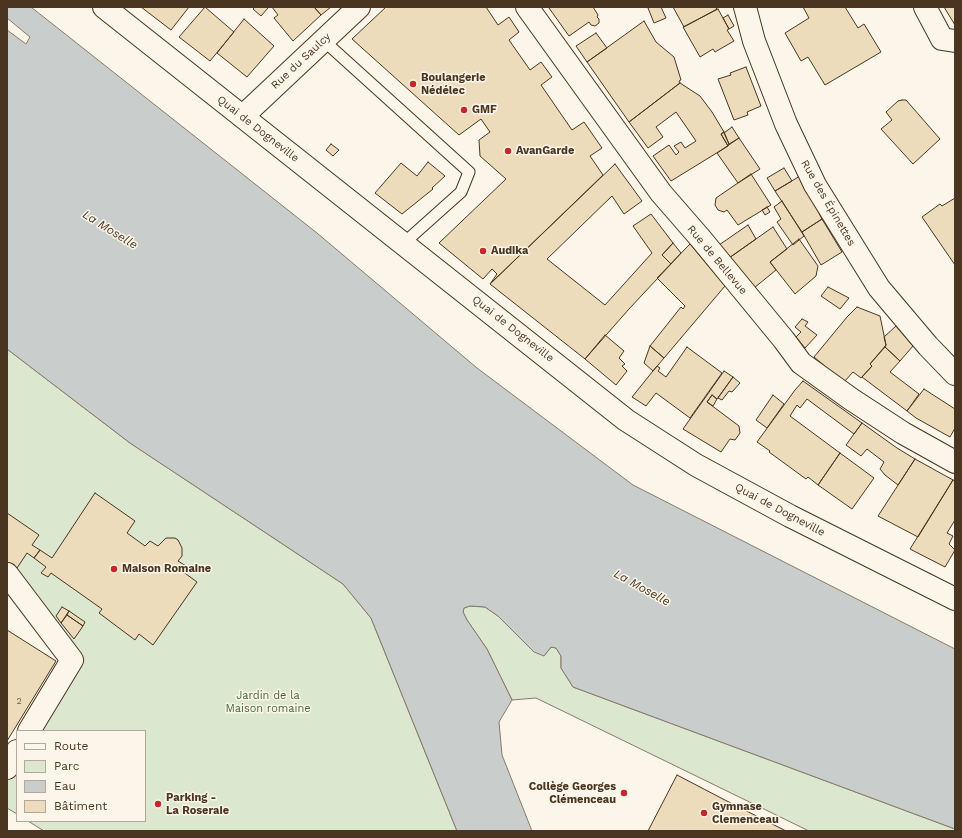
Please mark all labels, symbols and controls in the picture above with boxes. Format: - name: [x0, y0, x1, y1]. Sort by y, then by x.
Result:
- street label: Rue du Saulcy: [269, 30, 333, 92]
- place label: Boulangerie Nédélec: [421, 71, 486, 97]
- marker: Boulangerie Nédélec: [408, 79, 418, 89]
- street label: Quai de Dogneville: [215, 93, 301, 165]
- place label: GMF: [472, 103, 497, 117]
- marker: GMF: [459, 105, 469, 115]
- place label: AvanGarde: [516, 144, 574, 158]
- marker: AvanGarde: [503, 146, 513, 156]
- street label: Rue des Épinettes: [798, 158, 858, 248]
- water label: La Moselle: [80, 207, 140, 253]
- street label: Rue de Bellevue: [684, 223, 750, 297]
- place label: Audika: [491, 244, 528, 258]
- marker: Audika: [478, 246, 488, 256]
- street label: Quai de Dogneville: [470, 293, 556, 365]
- street label: Quai de Dogneville: [733, 481, 827, 539]
- place label: Maison Romaine: [122, 562, 211, 576]
- marker: Maison Romaine: [109, 564, 119, 574]
- water label: La Moselle: [611, 567, 673, 609]
- park label: Jardin de la Maison romaine: [225, 689, 311, 715]
- house number: 2: [16, 696, 22, 706]
- legend: [16, 730, 146, 822]
- text: Route: [54, 739, 88, 753]
- text: Parc: [54, 759, 80, 773]
- text: Eau: [54, 779, 76, 793]
- place label: Collège Georges Clémenceau: [529, 780, 616, 806]
- marker: Collège Georges Clémenceau: [619, 788, 629, 798]
- place label: Parking - La Roseraie: [166, 791, 229, 817]
- text: Bâtiment: [54, 799, 107, 813]
- marker: Parking - La Roseraie: [153, 799, 163, 809]
- place label: Gymnase Clemenceau: [712, 800, 779, 826]
- marker: Gymnase Clemenceau: [699, 808, 709, 818]

